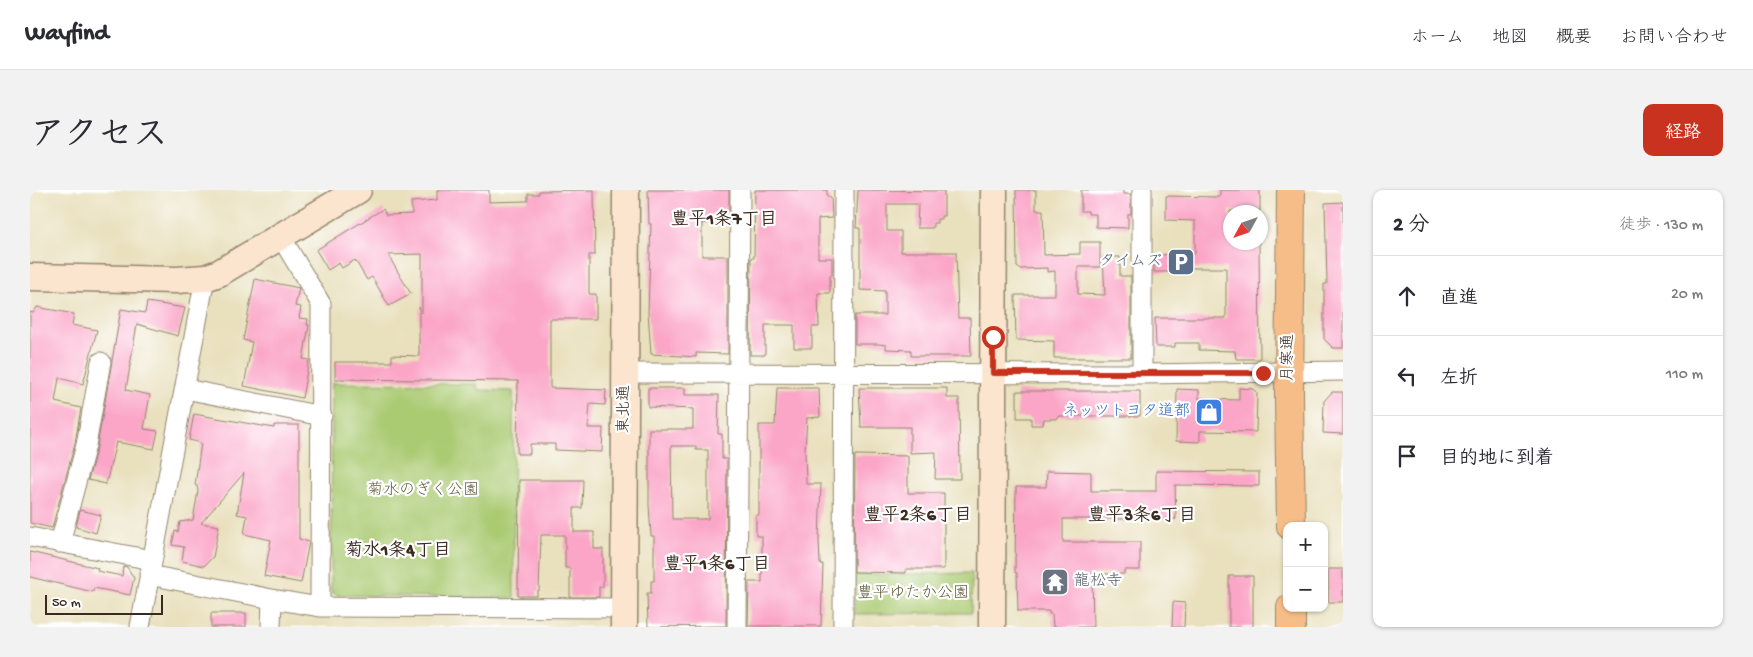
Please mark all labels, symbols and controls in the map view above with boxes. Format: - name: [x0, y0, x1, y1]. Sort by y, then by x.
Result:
- text: Wayfind: [25, 20, 109, 49]
- text: ホーム: [1411, 28, 1464, 49]
- text: 地図: [1492, 28, 1528, 49]
- text: 概要: [1556, 28, 1592, 49]
- text: お問い合わせ: [1620, 28, 1728, 49]
- button: 経路: [1643, 104, 1723, 156]
- text: アクセス: [30, 117, 168, 158]
- north arrow: [1223, 205, 1268, 250]
- district label: 豊平1条7丁目: [671, 209, 777, 231]
- text: 2 分: [1393, 214, 1429, 239]
- text: 徒歩 · 130 m: [1619, 217, 1703, 236]
- parking icon: タイムズ: [1166, 247, 1196, 277]
- place label: タイムズ: [1099, 253, 1162, 272]
- icon: ahead: [1393, 282, 1421, 310]
- text: 20 m: [1671, 286, 1703, 305]
- text: 直進: [1440, 288, 1478, 311]
- route start: [982, 326, 1005, 349]
- street label: 月寒通: [1279, 334, 1299, 382]
- route end: [1252, 362, 1275, 385]
- icon: left: [1393, 362, 1421, 390]
- text: 110 m: [1666, 366, 1703, 385]
- text: 左折: [1440, 368, 1478, 391]
- street label: 東北通: [614, 385, 635, 433]
- shop icon: ネッツトヨタ道都: [1194, 397, 1224, 427]
- place label: ネッツトヨタ道都: [1063, 402, 1190, 422]
- icon: arrive: [1393, 442, 1421, 470]
- text: 目的地に到着: [1440, 448, 1554, 471]
- park label: 菊水のぎく公園: [367, 480, 479, 501]
- district label: 豊平2条6丁目: [864, 505, 972, 527]
- district label: 豊平3条6丁目: [1088, 505, 1196, 527]
- map controls: [1283, 522, 1328, 612]
- button: +: [1283, 522, 1328, 567]
- district label: 菊水1条4丁目: [345, 540, 451, 562]
- district label: 豊平1条6丁目: [664, 554, 770, 576]
- temple icon: 龍松寺: [1040, 567, 1070, 597]
- button: −: [1283, 567, 1328, 612]
- place label: 龍松寺: [1074, 572, 1122, 592]
- park label: 豊平ゆたか公園: [857, 584, 969, 604]
- scale bar: [45, 592, 162, 615]
- text: 50 m: [52, 595, 81, 612]

